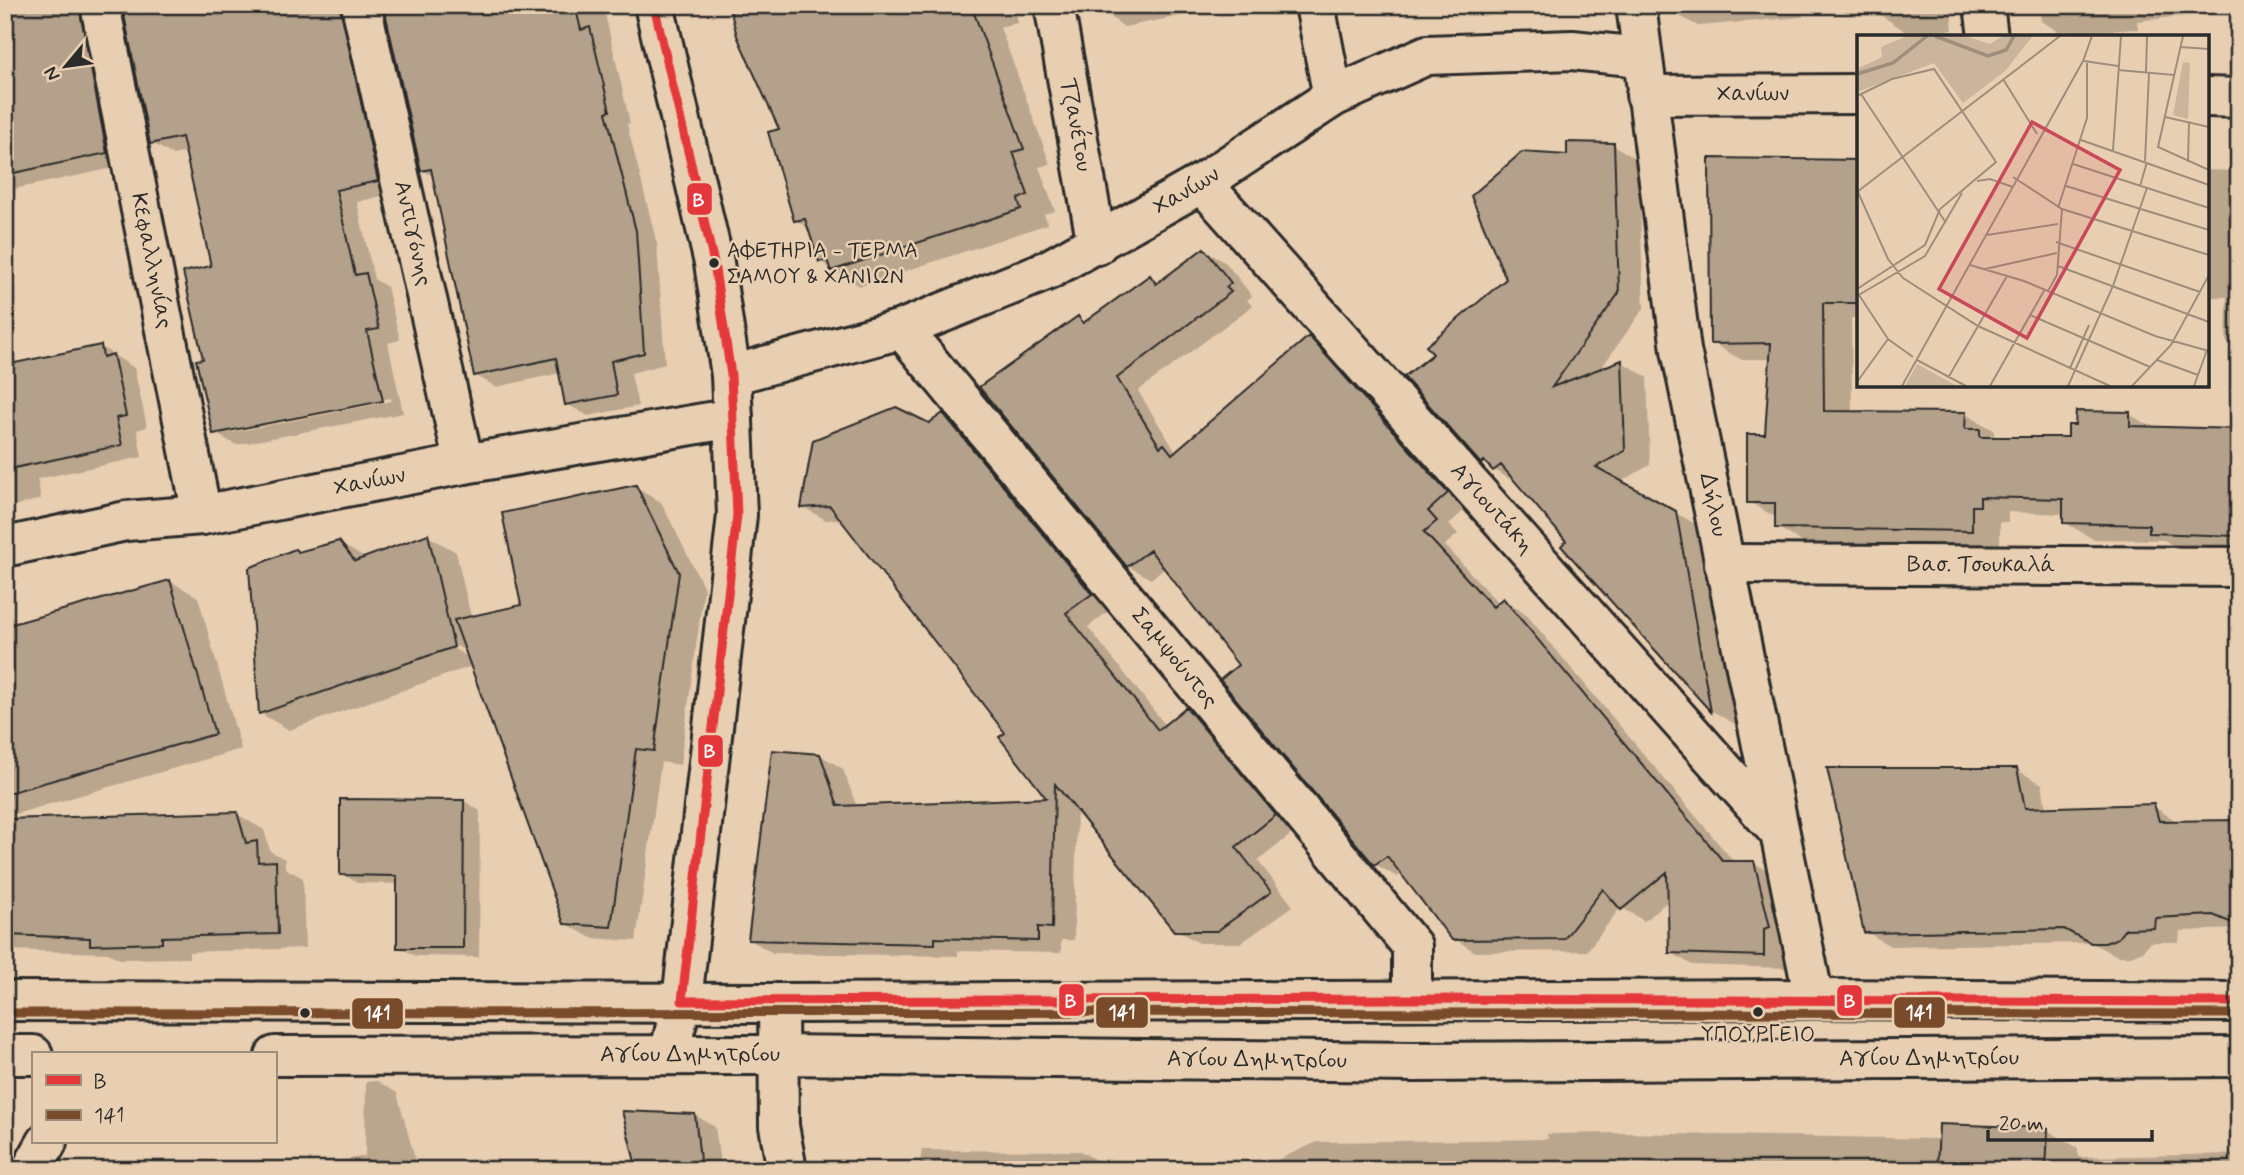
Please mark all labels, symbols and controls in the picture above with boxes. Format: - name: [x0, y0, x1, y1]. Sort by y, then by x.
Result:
- north arrow: [32, 32, 102, 102]
- inset map: [1857, 35, 2209, 387]
- text: N: [38, 62, 66, 85]
- street label: Τζανέτου: [1052, 76, 1099, 174]
- street label: Χανίων: [1717, 79, 1789, 110]
- street label: Χανίων: [1148, 160, 1226, 222]
- street label: Αντιγόνης: [386, 178, 439, 289]
- line badge: Β: [686, 182, 713, 216]
- text: Β: [693, 188, 705, 213]
- street label: Κεφαλληνίας: [123, 190, 179, 331]
- place label: ΑΦΕΤΗΡΙΑ - ΤΕΡΜΑ ΣΑΜΟΥ & ΧΑΝΙΩΝ: [727, 237, 918, 291]
- marker: ΑΦΕΤΗΡΙΑ - ΤΕΡΜΑ ΣΑΜΟΥ & ΧΑΝΙΩΝ: [707, 256, 721, 270]
- street label: Αγιουτάκη: [1443, 457, 1540, 561]
- street label: Χανίων: [331, 461, 408, 504]
- street label: Δήλου: [1692, 470, 1734, 539]
- street label: Βασ. Τσουκαλά: [1907, 550, 2055, 581]
- street label: Σαμψούντος: [1124, 602, 1224, 715]
- line badge: Β: [697, 734, 724, 768]
- text: Β: [704, 739, 716, 764]
- line badge: Β: [1058, 983, 1085, 1017]
- line badge: Β: [1836, 984, 1863, 1017]
- text: Β: [1065, 989, 1077, 1014]
- text: Β: [1844, 989, 1856, 1014]
- line badge: 141: [1095, 996, 1149, 1029]
- line badge: 141: [1893, 996, 1946, 1029]
- line badge: 141: [351, 997, 404, 1030]
- text: 141: [1108, 1001, 1136, 1026]
- text: 141: [1905, 1001, 1933, 1026]
- text: 141: [363, 1002, 391, 1027]
- marker: ΥΠΟΥΡΓΕΙΟ: [1751, 1005, 1765, 1019]
- unlabelled marker: [298, 1006, 312, 1020]
- place label: ΥΠΟΥΡΓΕΙΟ: [1701, 1021, 1815, 1049]
- street label: Αγίου Δημητρίου: [600, 1040, 780, 1070]
- street label: Αγίου Δημητρίου: [1839, 1043, 2019, 1074]
- street label: Αγίου Δημητρίου: [1167, 1044, 1347, 1076]
- legend: [32, 1052, 276, 1144]
- text: Β: [94, 1068, 107, 1096]
- scale bar: [1988, 1098, 2153, 1142]
- text: 141: [94, 1102, 124, 1130]
- text: 20 m: [1999, 1110, 2044, 1138]

